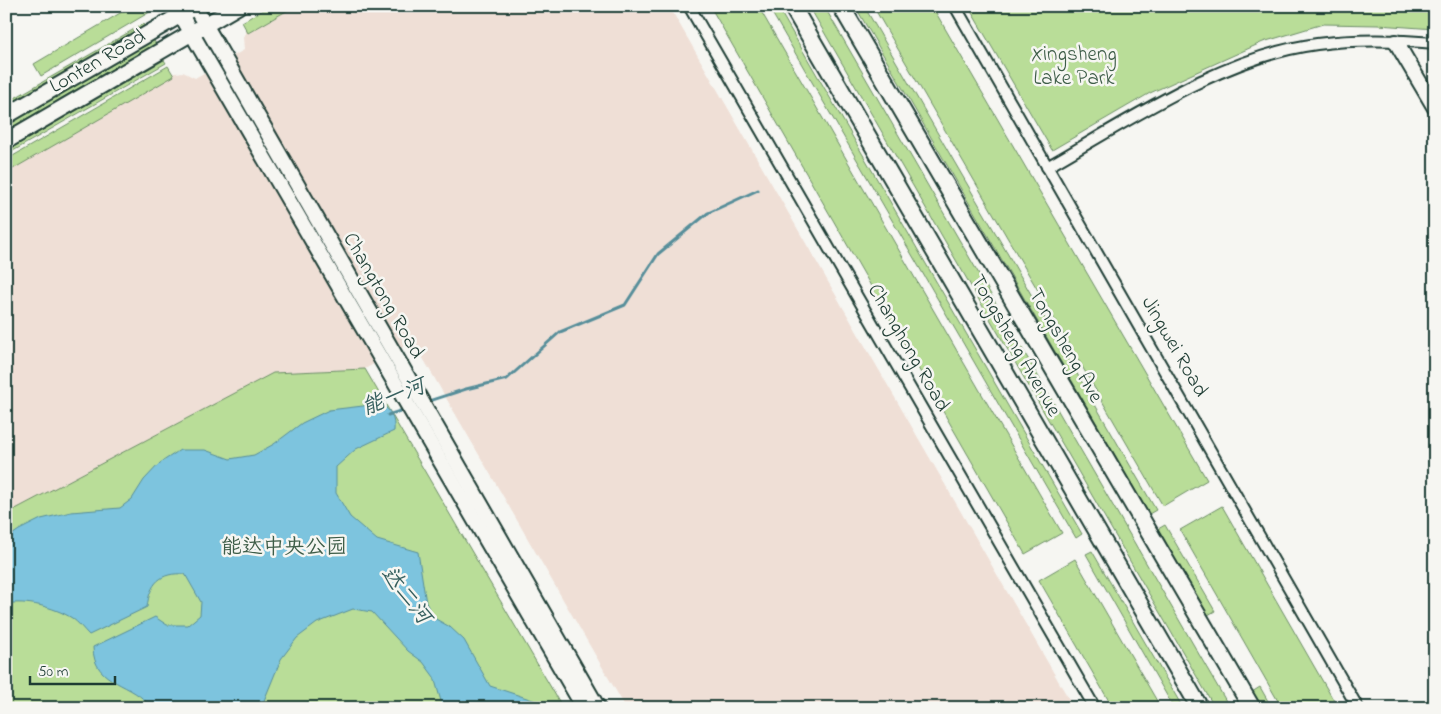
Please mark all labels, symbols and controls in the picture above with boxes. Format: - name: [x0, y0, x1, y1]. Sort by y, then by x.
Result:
- street label: Lonten Road: [44, 22, 152, 102]
- park label: Xingsheng Lake Park: [1031, 40, 1117, 94]
- street label: Changtong Road: [333, 227, 431, 366]
- street label: Tongsheng Avenue: [964, 270, 1066, 422]
- street label: Changhong Road: [857, 278, 957, 419]
- street label: Tongsheng Ave: [1022, 284, 1108, 408]
- street label: Jingwei Road: [1131, 291, 1215, 404]
- water label: 能一河: [357, 370, 433, 425]
- park label: 能达中央公园: [221, 533, 347, 563]
- water label: 达二河: [372, 560, 440, 634]
- scale bar: [30, 654, 115, 686]
- text: 50 m: [38, 661, 69, 683]

